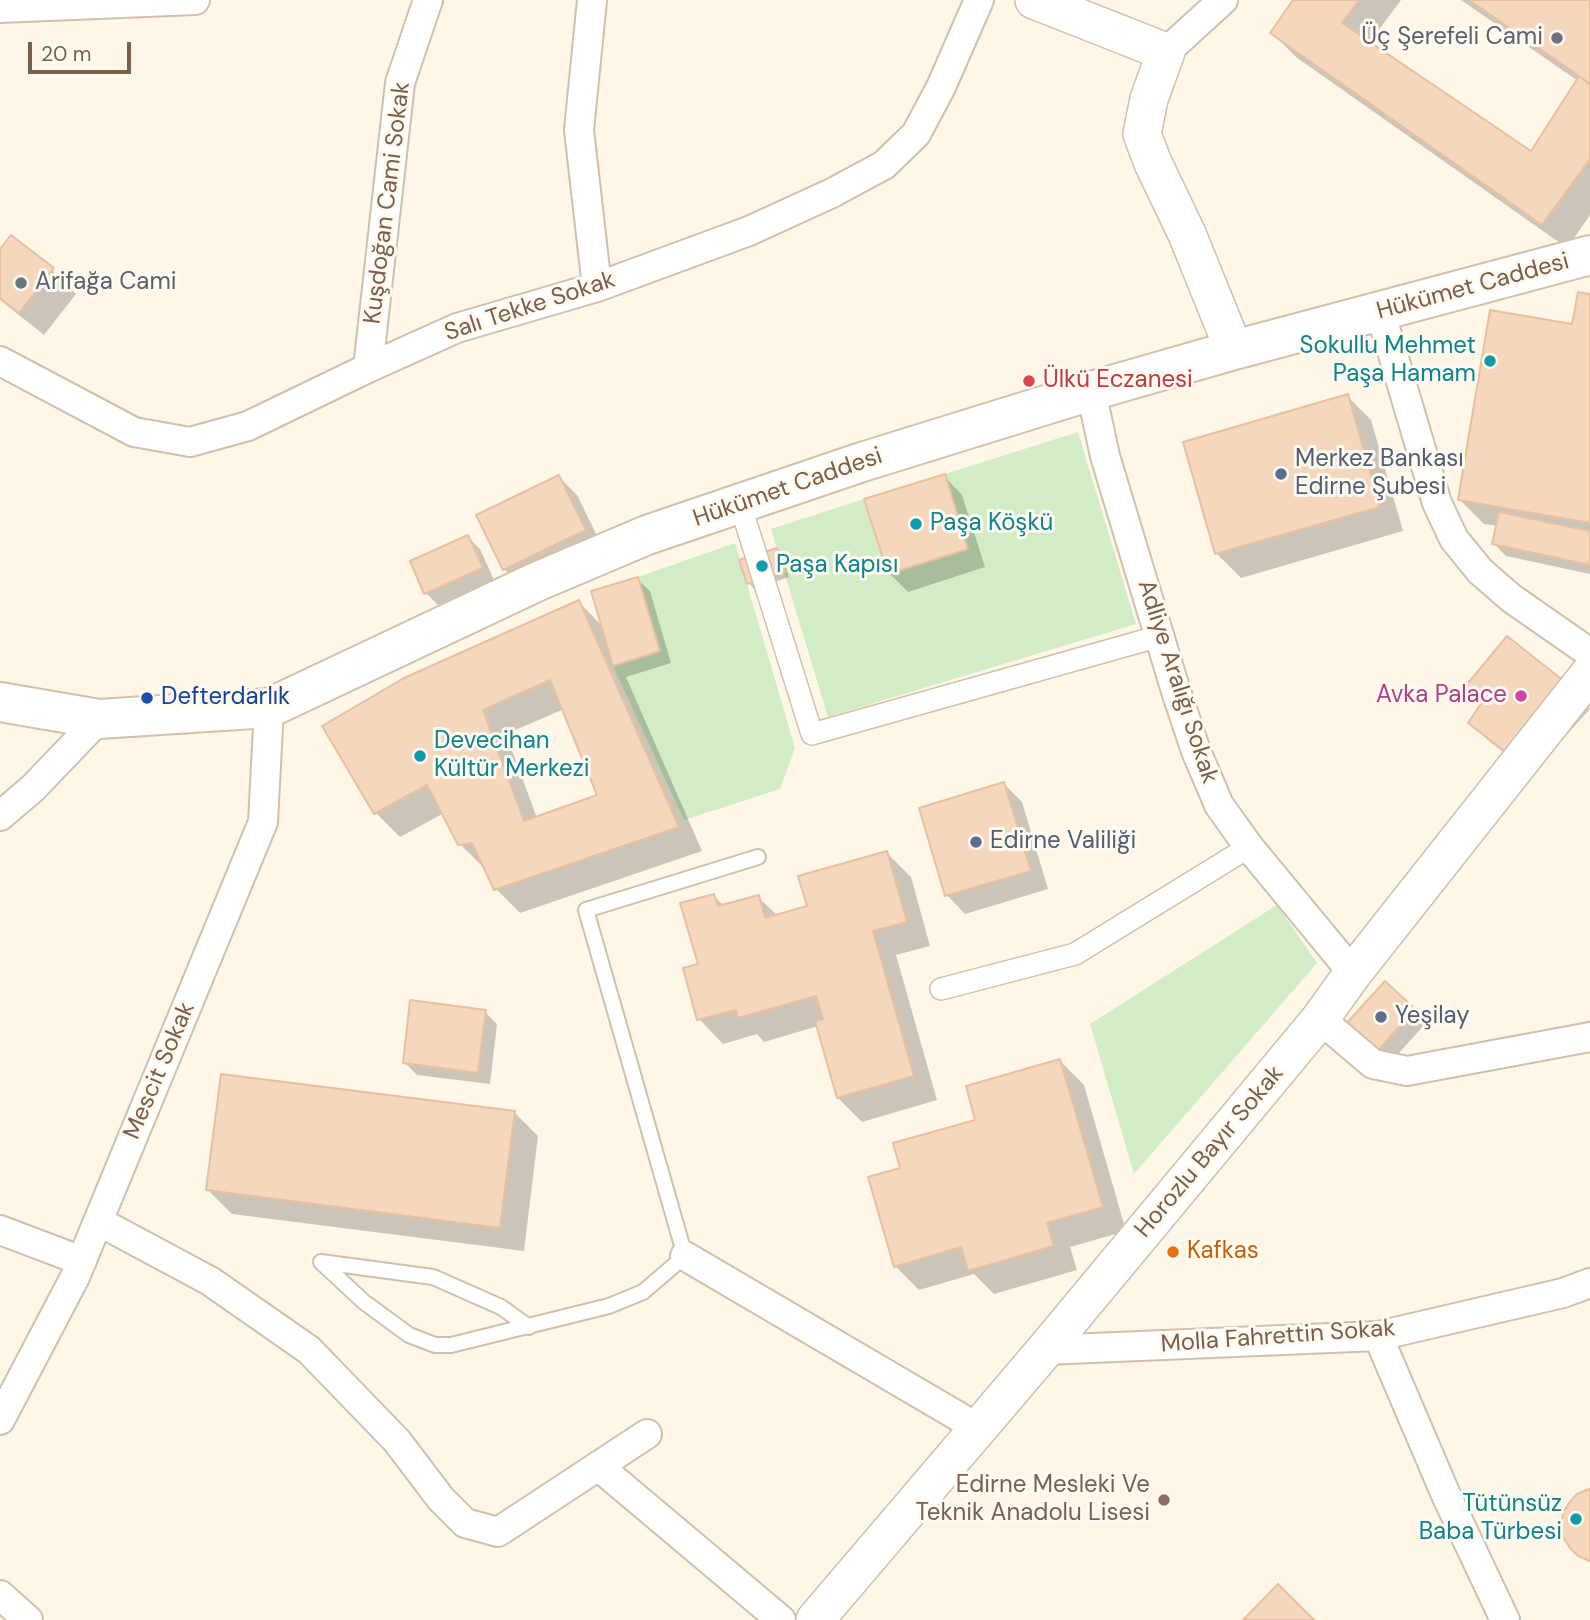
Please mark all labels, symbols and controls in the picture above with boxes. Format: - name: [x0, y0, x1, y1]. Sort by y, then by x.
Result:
- place label: Üç Şerefeli Cami: [1361, 24, 1543, 52]
- scale bar: [32, 28, 135, 72]
- marker: Üç Şerefeli Cami: [1549, 30, 1565, 46]
- text: 20 m: [41, 40, 92, 68]
- street label: Kuşdoğan Cami Sokak: [359, 80, 417, 326]
- street label: Hükümet Caddesi: [1374, 247, 1572, 327]
- street label: Salı Tekke Sokak: [441, 266, 619, 348]
- place label: Arifağa Cami: [35, 269, 177, 297]
- marker: Arifağa Cami: [13, 275, 29, 291]
- place label: Sokullu Mehmet Paşa Hamam: [1300, 333, 1476, 389]
- marker: Sokullu Mehmet Paşa Hamam: [1482, 353, 1498, 369]
- place label: Ülkü Eczanesi: [1043, 367, 1193, 395]
- marker: Ülkü Eczanesi: [1021, 373, 1037, 389]
- street label: Hükümet Caddesi: [690, 442, 886, 534]
- place label: Merkez Bankası Edirne Şubesi: [1295, 446, 1464, 502]
- marker: Merkez Bankası Edirne Şubesi: [1273, 466, 1289, 482]
- place label: Paşa Köşkü: [930, 510, 1053, 538]
- marker: Paşa Köşkü: [908, 516, 924, 532]
- place label: Paşa Kapısı: [776, 552, 898, 580]
- marker: Paşa Kapısı: [754, 558, 770, 574]
- street label: Adliye Aralığı Sokak: [1130, 576, 1224, 788]
- place label: Avka Palace: [1376, 682, 1507, 710]
- place label: Defterdarlık: [161, 684, 290, 712]
- marker: Avka Palace: [1513, 688, 1529, 704]
- marker: Defterdarlık: [139, 690, 155, 706]
- place label: Devecihan Kültür Merkezi: [434, 728, 589, 784]
- marker: Devecihan Kültür Merkezi: [412, 748, 428, 764]
- place label: Edirne Valiliği: [990, 828, 1136, 856]
- marker: Edirne Valiliği: [968, 834, 984, 850]
- street label: Mescit Sokak: [118, 998, 202, 1144]
- place label: Yeşilay: [1395, 1003, 1470, 1031]
- marker: Yeşilay: [1373, 1009, 1389, 1025]
- street label: Horozlu Bayır Sokak: [1130, 1060, 1290, 1244]
- place label: Kafkas: [1187, 1238, 1259, 1266]
- marker: Kafkas: [1165, 1244, 1181, 1260]
- street label: Molla Fahrettin Sokak: [1160, 1314, 1396, 1360]
- place label: Edirne Mesleki Ve Teknik Anadolu Lisesi: [916, 1472, 1150, 1528]
- place label: Tütünsüz Baba Türbesi: [1419, 1491, 1562, 1547]
- marker: Edirne Mesleki Ve Teknik Anadolu Lisesi: [1156, 1492, 1172, 1508]
- marker: Tütünsüz Baba Türbesi: [1568, 1511, 1584, 1527]

